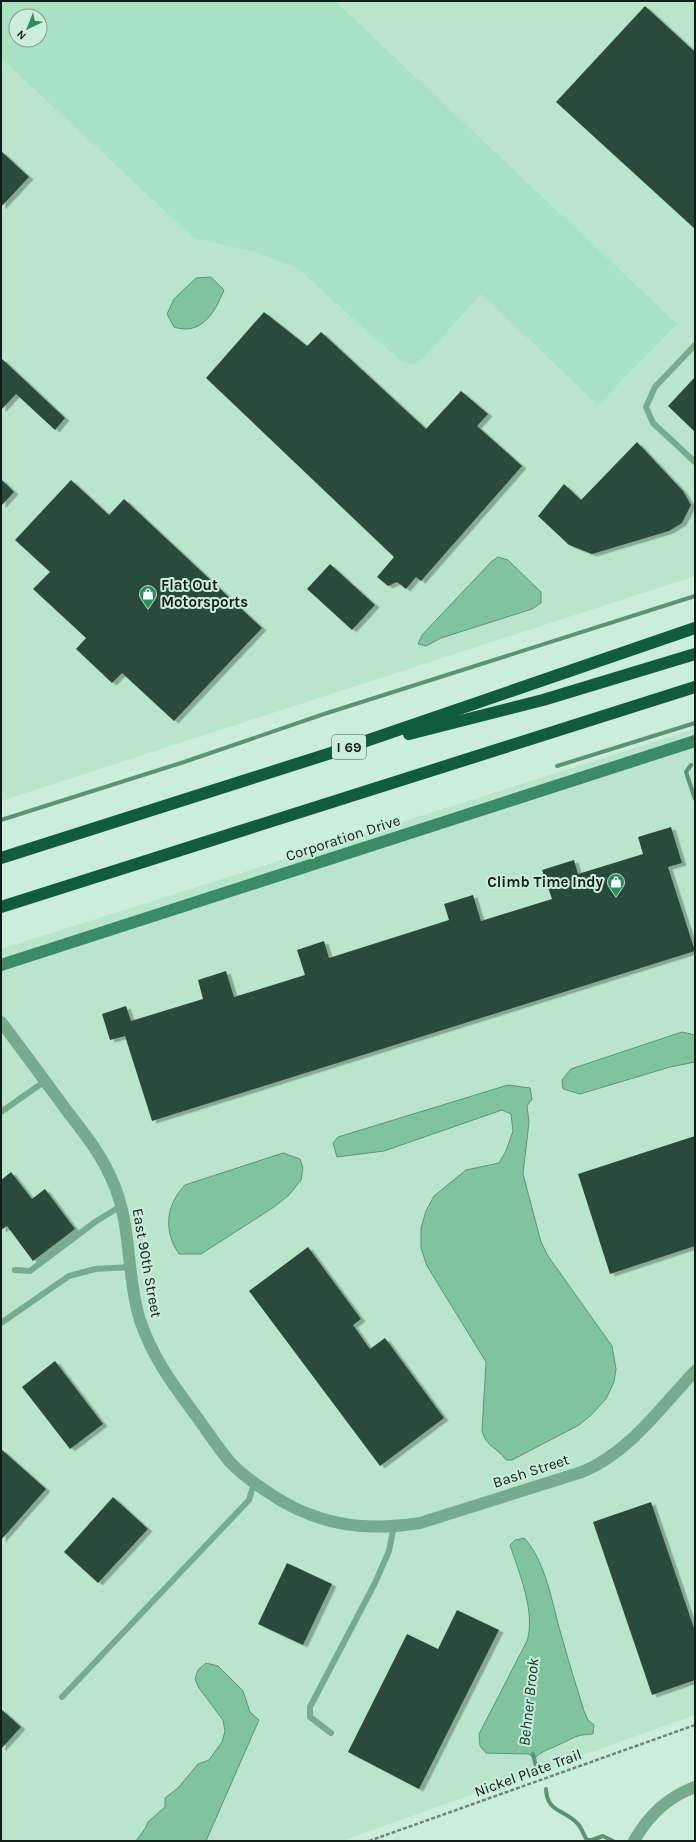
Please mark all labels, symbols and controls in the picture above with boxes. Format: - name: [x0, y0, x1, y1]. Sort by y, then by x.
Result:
- north arrow: [8, 8, 48, 48]
- text: N: [14, 28, 29, 42]
- place label: Flat Out Motorsports: [161, 576, 248, 611]
- shop icon: Flat Out Motorsports: [138, 584, 158, 609]
- road number: I 69: [332, 735, 366, 759]
- street label: Corporation Drive: [283, 811, 403, 865]
- shop icon: Climb Time Indy: [606, 872, 626, 897]
- place label: Climb Time Indy: [487, 873, 603, 891]
- street label: East 90th Street: [129, 1207, 166, 1319]
- street label: Bash Street: [491, 1450, 572, 1492]
- water label: Behner Brook: [514, 1656, 543, 1747]
- street label: Nickel Plate Trail: [472, 1745, 584, 1801]

